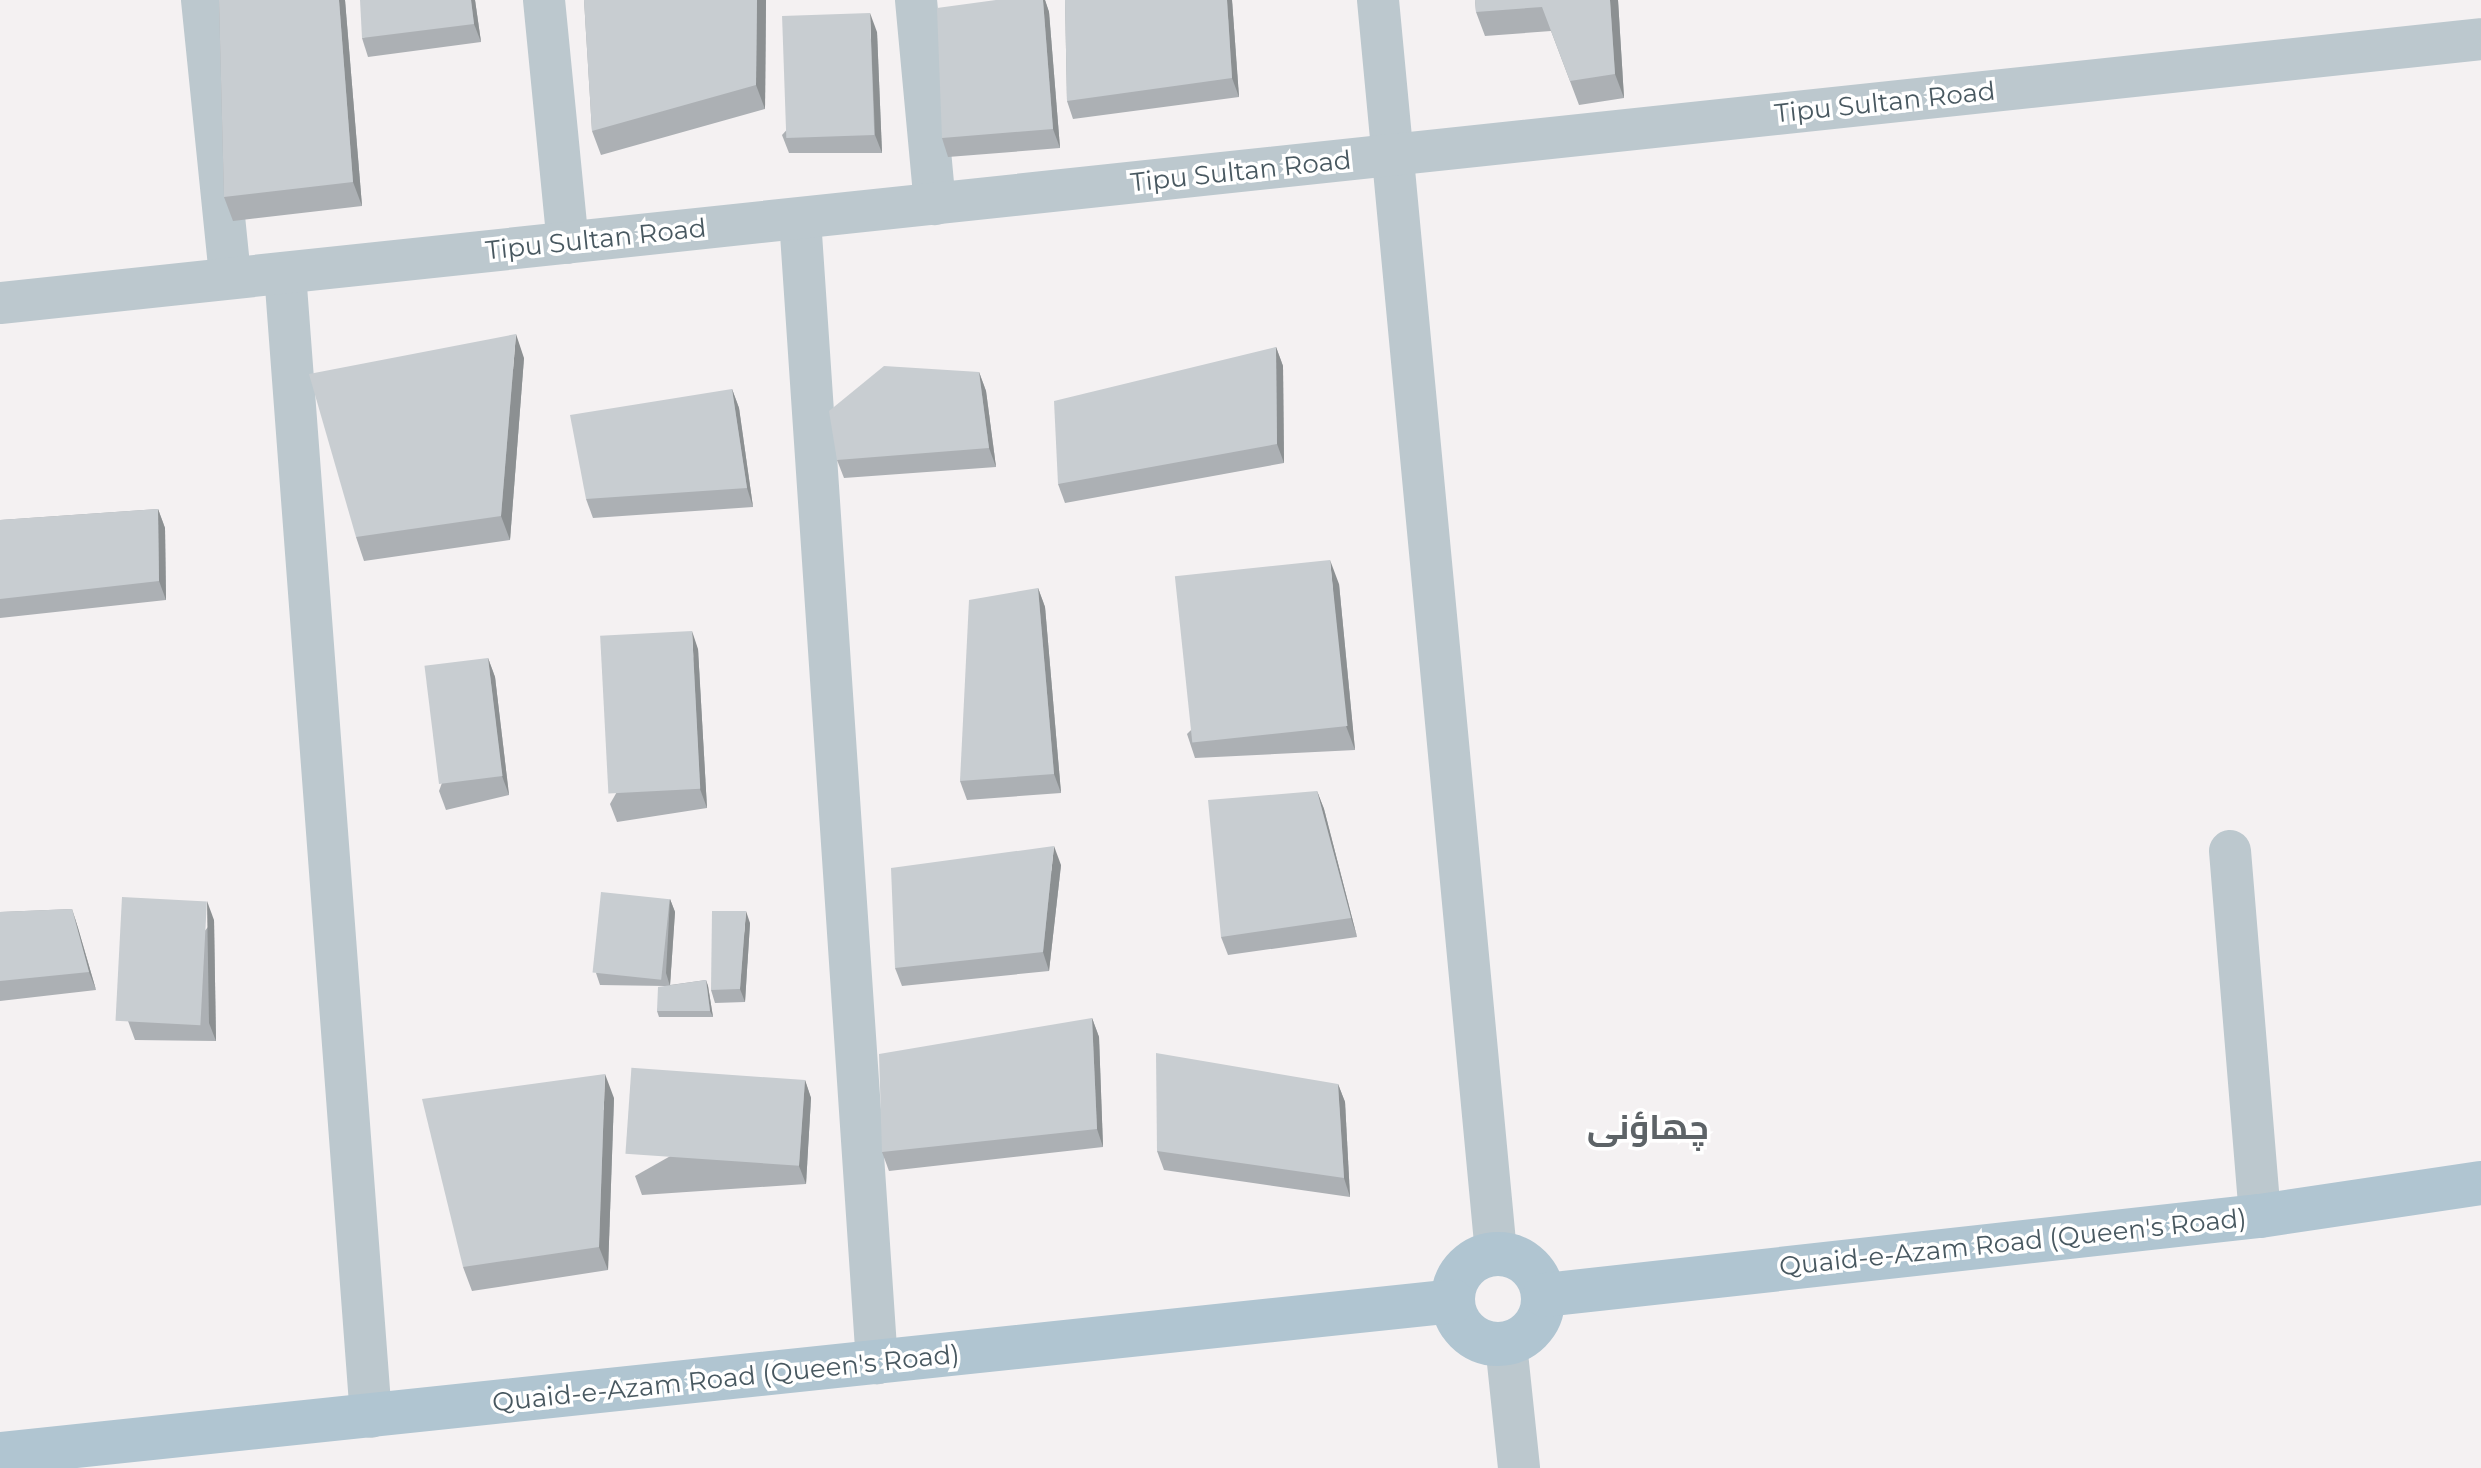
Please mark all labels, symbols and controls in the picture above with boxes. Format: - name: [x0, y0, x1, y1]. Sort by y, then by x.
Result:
- street label: Tipu Sultan Road: [1773, 76, 1997, 130]
- street label: Tipu Sultan Road: [1129, 145, 1353, 199]
- street label: Tipu Sultan Road: [484, 213, 708, 267]
- district label: چھاؤنی: [1587, 1108, 1709, 1148]
- street label: Quaid-e-Azam Road (Queen's Road): [1778, 1203, 2248, 1283]
- street label: Quaid-e-Azam Road (Queen's Road): [491, 1339, 961, 1419]

